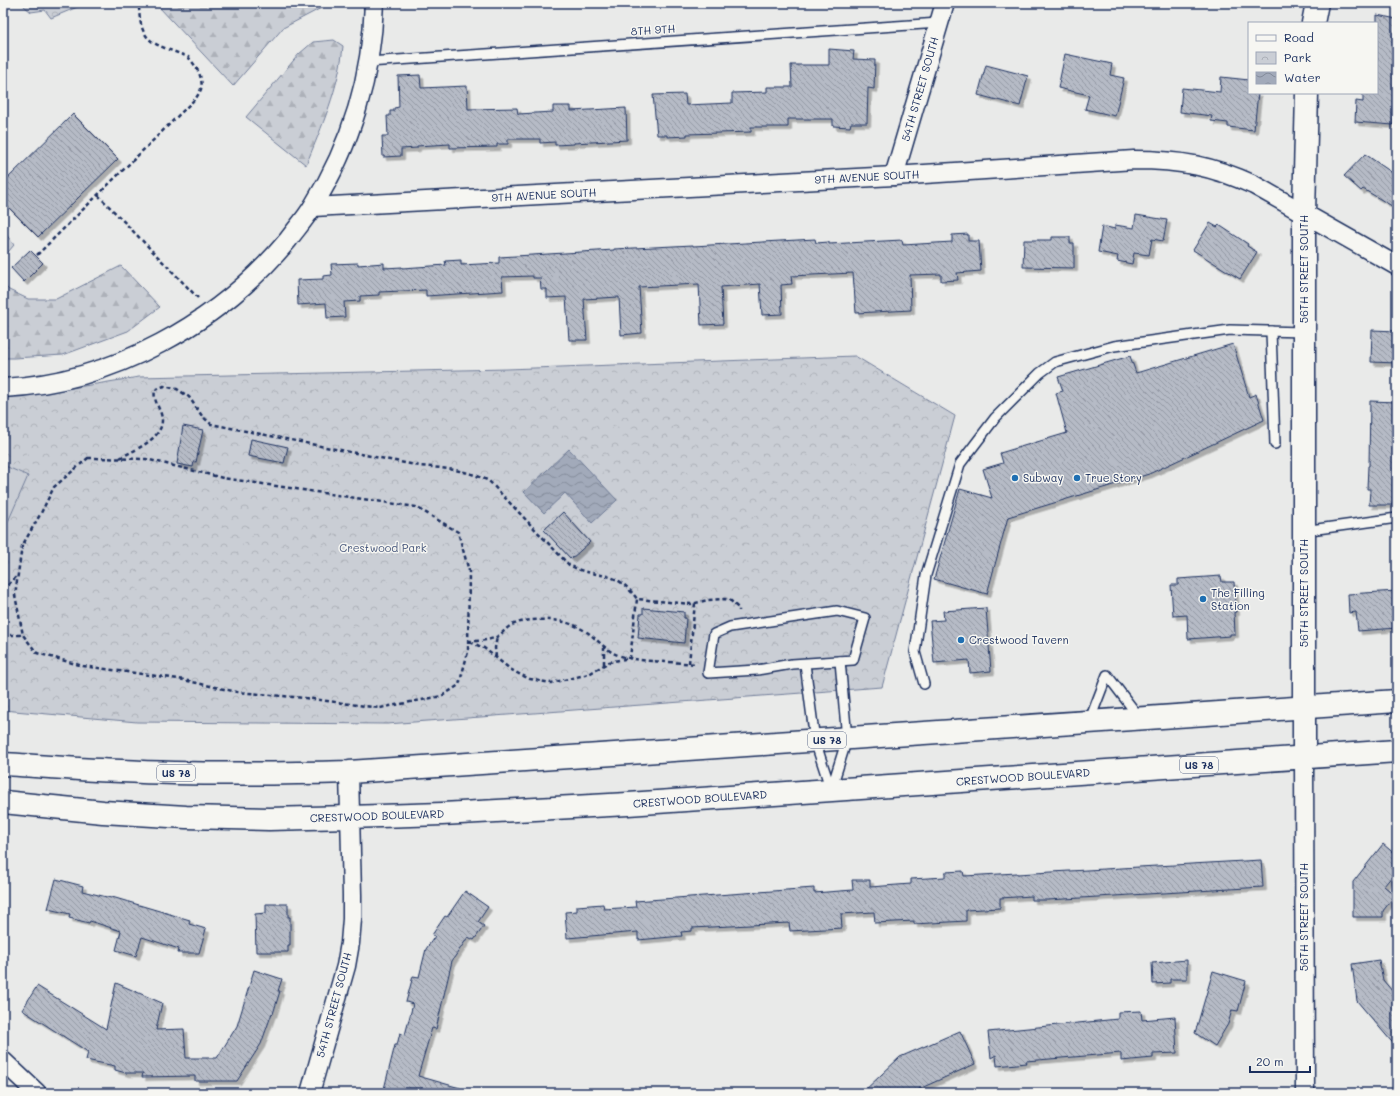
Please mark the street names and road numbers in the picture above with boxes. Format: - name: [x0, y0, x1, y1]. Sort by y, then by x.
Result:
- street label: 8TH 9TH: [630, 20, 676, 39]
- street label: 54TH STREET SOUTH: [897, 35, 942, 143]
- street label: 9TH AVENUE SOUTH: [814, 166, 920, 187]
- street label: 9TH AVENUE SOUTH: [491, 184, 597, 205]
- street label: 56TH STREET SOUTH: [1296, 215, 1311, 323]
- street label: 56TH STREET SOUTH: [1296, 539, 1311, 647]
- road number: US 78: [808, 732, 846, 748]
- road number: US 78: [1180, 757, 1218, 773]
- street label: CRESTWOOD BOULEVARD: [955, 764, 1090, 789]
- road number: US 78: [157, 765, 195, 781]
- street label: CRESTWOOD BOULEVARD: [632, 786, 767, 811]
- street label: CRESTWOOD BOULEVARD: [310, 806, 444, 825]
- street label: 56TH STREET SOUTH: [1296, 863, 1311, 971]
- street label: 54TH STREET SOUTH: [312, 951, 355, 1059]

